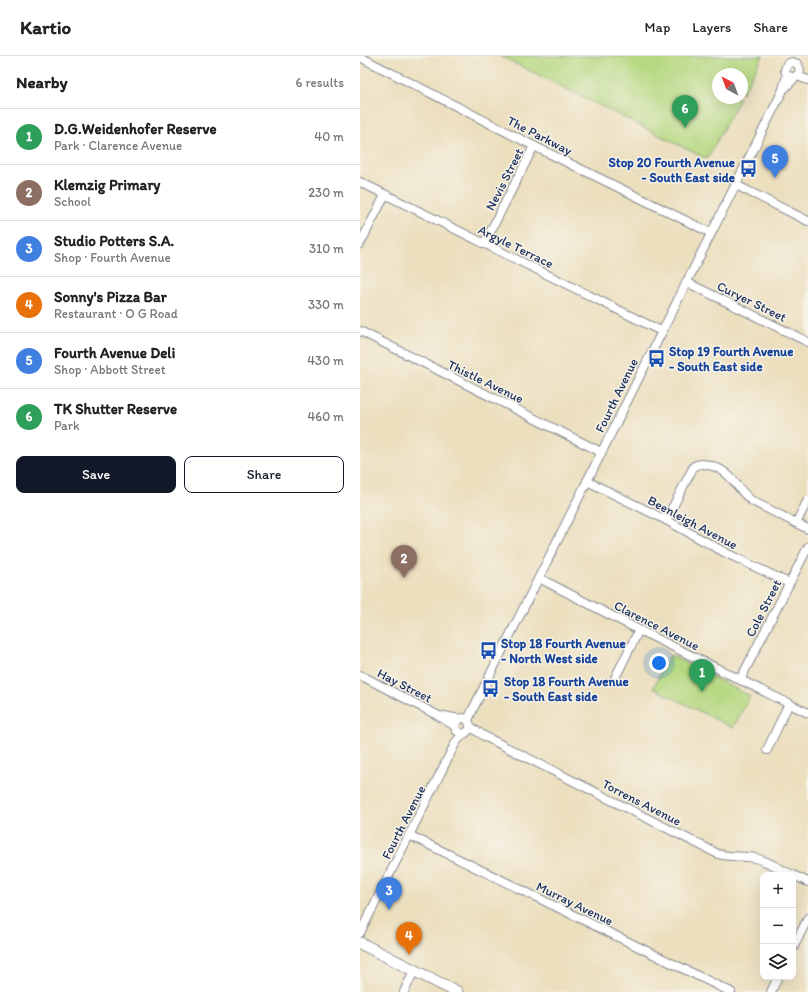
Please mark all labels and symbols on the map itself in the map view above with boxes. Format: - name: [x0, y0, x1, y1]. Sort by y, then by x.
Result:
- north arrow: [712, 68, 748, 104]
- pin: 6: [672, 95, 698, 128]
- street label: The Parkway: [505, 113, 575, 158]
- pin: 5: [762, 145, 788, 178]
- street label: Nevis Street: [482, 146, 527, 213]
- place label: Stop 20 Fourth Avenue - South East side: [609, 155, 735, 185]
- bus stop icon: Stop 20 Fourth Avenue - South East side: [738, 159, 758, 179]
- street label: Argyle Terrace: [476, 222, 556, 271]
- street label: Curyer Street: [715, 278, 789, 325]
- place label: Stop 19 Fourth Avenue - South East side: [669, 344, 793, 374]
- bus stop icon: Stop 19 Fourth Avenue - South East side: [646, 348, 666, 368]
- street label: Fourth Avenue: [592, 356, 641, 435]
- street label: Thistle Avenue: [445, 357, 526, 406]
- street label: Beenleigh Avenue: [645, 493, 740, 552]
- pin: 2: [391, 545, 417, 578]
- street label: Cole Street: [743, 577, 784, 639]
- street label: Clarence Avenue: [612, 597, 702, 653]
- place label: Stop 18 Fourth Avenue - North West side: [501, 636, 626, 666]
- bus stop icon: Stop 18 Fourth Avenue - North West side: [478, 640, 498, 660]
- your location: [649, 653, 669, 673]
- pin: 1: [689, 659, 715, 692]
- street label: Hay Street: [375, 665, 435, 706]
- place label: Stop 18 Fourth Avenue - South East side: [504, 674, 629, 704]
- bus stop icon: Stop 18 Fourth Avenue - South East side: [481, 678, 501, 698]
- street label: Torrens Avenue: [600, 776, 684, 829]
- street label: Fourth Avenue: [378, 783, 428, 862]
- pin: 3: [376, 877, 402, 910]
- street label: Murray Avenue: [534, 878, 616, 929]
- pin: 4: [396, 922, 422, 955]

